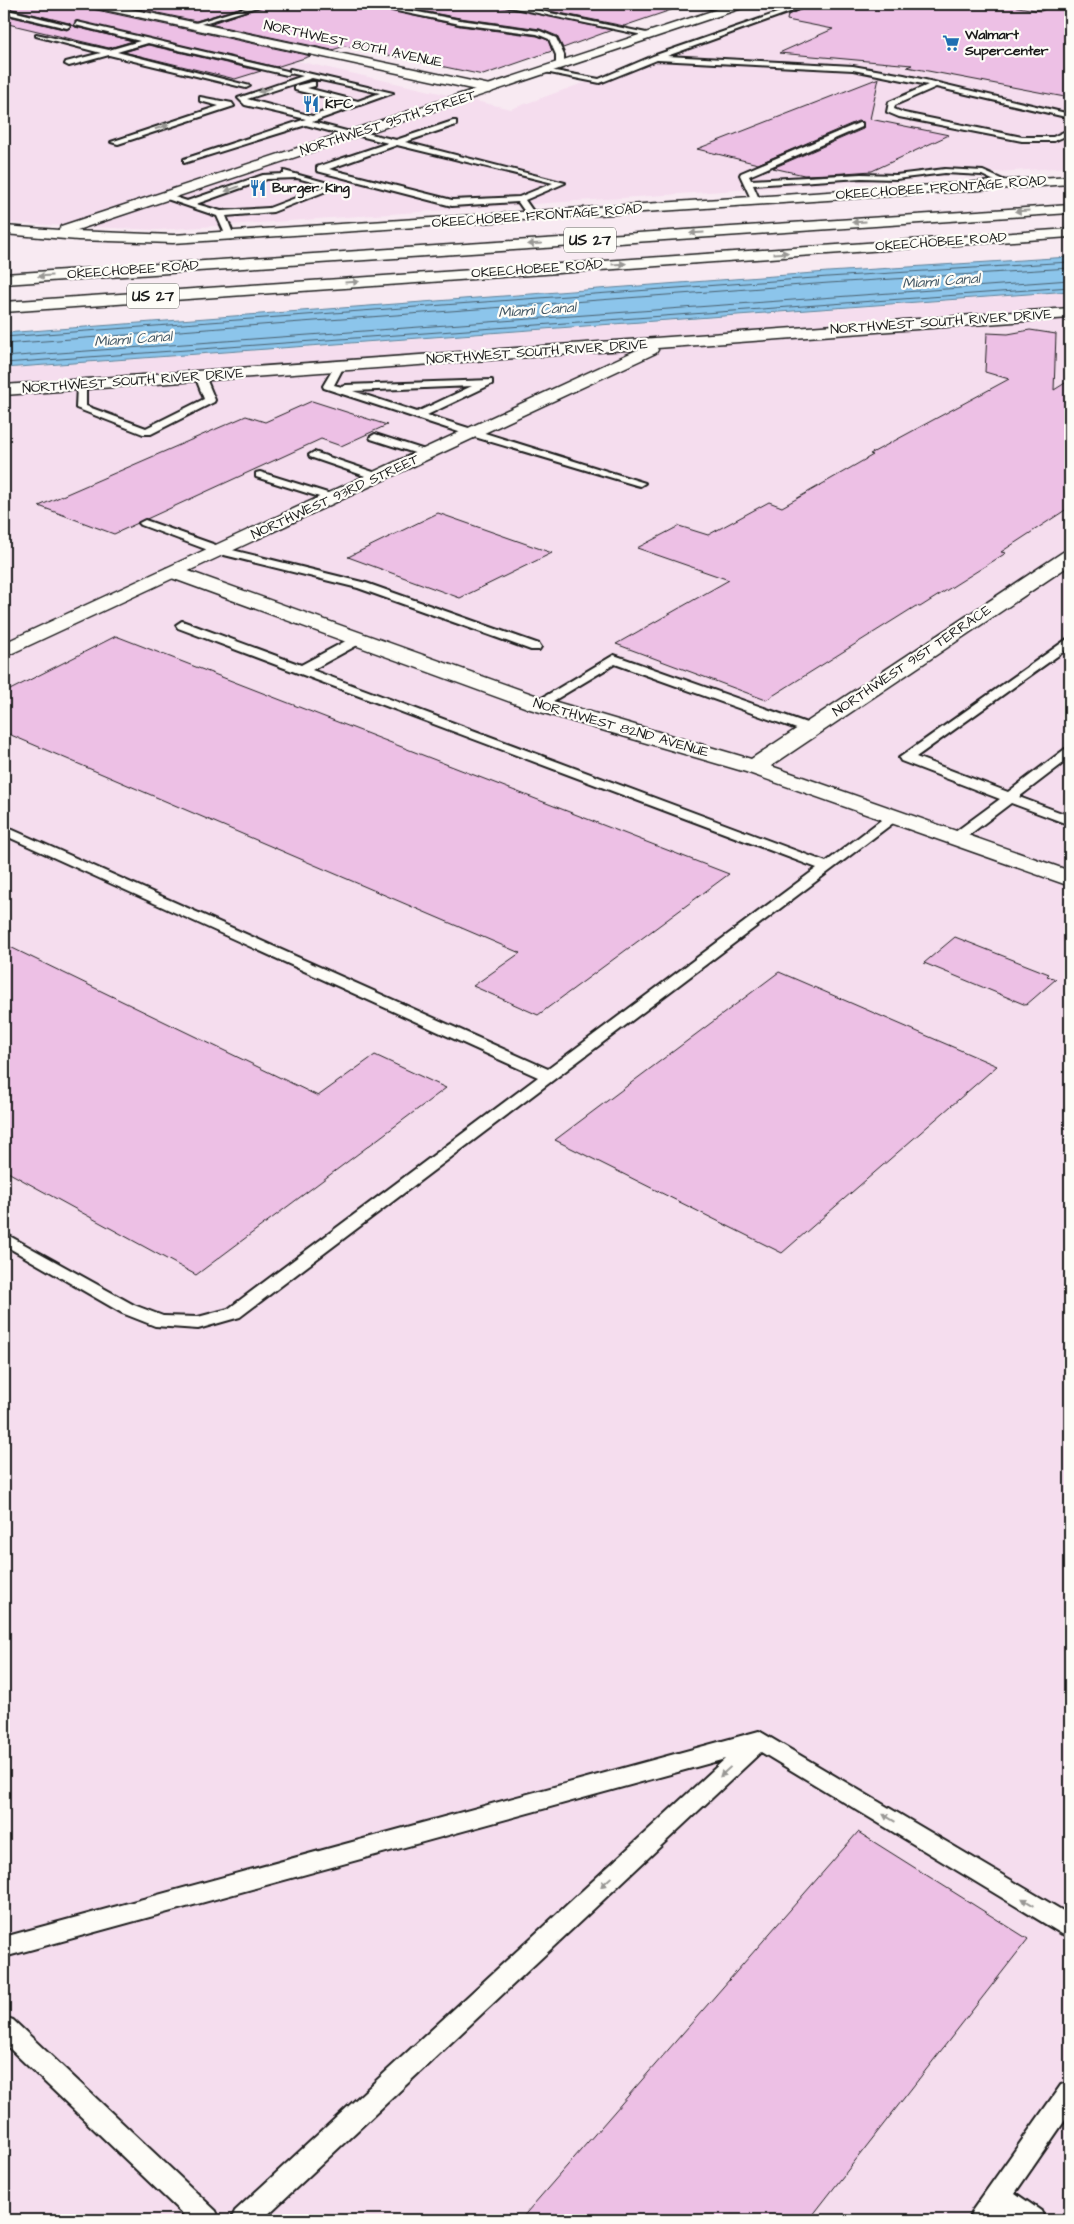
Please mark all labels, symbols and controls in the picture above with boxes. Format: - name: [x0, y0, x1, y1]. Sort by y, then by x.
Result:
- street label: NORTHWEST 80TH AVENUE: [262, 15, 445, 73]
- place label: Walmart Supercenter: [964, 25, 1049, 61]
- supermarket icon: Walmart Supercenter: [941, 33, 961, 53]
- street label: NORTHWEST 95TH STREET: [298, 85, 479, 161]
- one-way arrow: [257, 87, 272, 95]
- restaurant icon: KFC: [301, 94, 321, 114]
- place label: KFC: [325, 94, 353, 114]
- one-way arrow: [154, 122, 169, 130]
- street label: OKEECHOBEE FRONTAGE ROAD: [835, 171, 1047, 205]
- restaurant icon: Burger King: [248, 178, 268, 198]
- place label: Burger King: [272, 178, 351, 199]
- one-way arrow: [224, 185, 239, 193]
- street label: OKEECHOBEE FRONTAGE ROAD: [431, 199, 643, 233]
- one-way arrow: [1013, 208, 1029, 216]
- one-way arrow: [851, 218, 867, 226]
- street label: OKEECHOBEE ROAD: [875, 227, 1007, 257]
- road number: US 27: [564, 228, 616, 252]
- one-way arrow: [689, 229, 705, 237]
- one-way arrow: [527, 240, 543, 248]
- one-way arrow: [773, 248, 789, 256]
- street label: OKEECHOBEE ROAD: [471, 254, 603, 284]
- street label: OKEECHOBEE ROAD: [67, 255, 199, 285]
- one-way arrow: [611, 260, 627, 268]
- water label: Miami Canal: [901, 268, 982, 294]
- one-way arrow: [36, 273, 52, 281]
- one-way arrow: [344, 277, 360, 285]
- road number: US 27: [127, 284, 179, 308]
- water label: Miami Canal: [497, 297, 578, 323]
- street label: NORTHWEST SOUTH RIVER DRIVE: [830, 304, 1053, 340]
- water label: Miami Canal: [93, 326, 174, 352]
- street label: NORTHWEST SOUTH RIVER DRIVE: [426, 334, 649, 370]
- street label: NORTHWEST SOUTH RIVER DRIVE: [22, 363, 245, 399]
- street label: NORTHWEST 93RD STREET: [248, 449, 422, 545]
- street label: NORTHWEST 91ST TERRACE: [829, 600, 996, 722]
- street label: NORTHWEST 82ND AVENUE: [531, 693, 712, 763]
- one-way arrow: [719, 1766, 732, 1777]
- one-way arrow: [882, 1814, 895, 1823]
- one-way arrow: [601, 1876, 613, 1888]
- one-way arrow: [1022, 1897, 1035, 1906]

